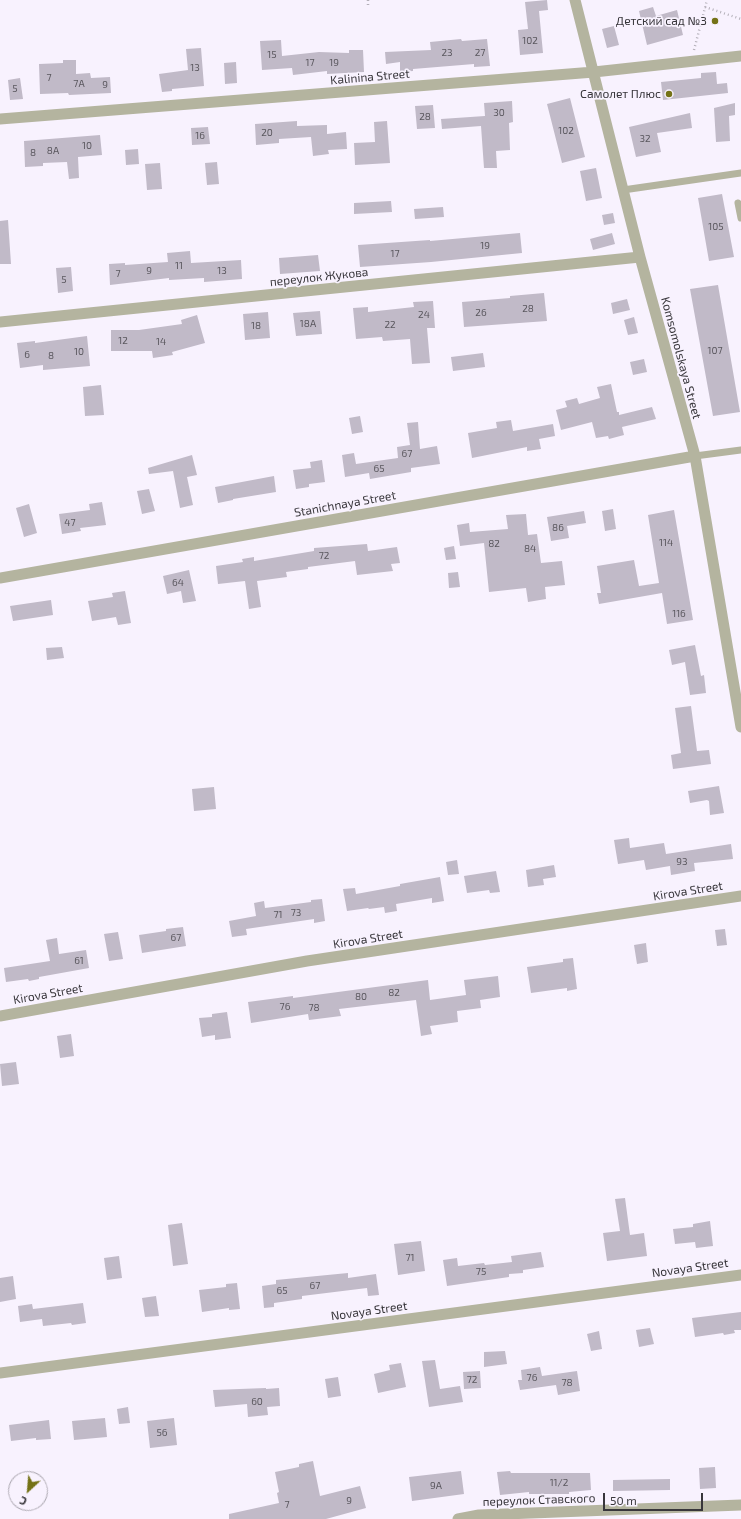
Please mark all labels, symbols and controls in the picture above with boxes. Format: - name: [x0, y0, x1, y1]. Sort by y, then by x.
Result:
- place label: Детский сад №3: [616, 14, 707, 28]
- marker: Детский сад №3: [710, 16, 720, 26]
- house number: 102: [522, 35, 538, 47]
- house number: 23: [441, 47, 453, 59]
- house number: 27: [475, 47, 485, 59]
- house number: 15: [267, 49, 277, 61]
- house number: 17: [305, 57, 315, 69]
- house number: 19: [329, 57, 339, 69]
- house number: 13: [190, 62, 200, 74]
- street label: Kalinina Street: [330, 66, 410, 88]
- house number: 7: [46, 72, 52, 84]
- house number: 7А: [73, 78, 85, 90]
- house number: 9: [102, 79, 108, 91]
- house number: 5: [12, 83, 18, 95]
- place label: Самолет Плюс: [580, 87, 661, 101]
- marker: Самолет Плюс: [664, 89, 674, 99]
- house number: 30: [493, 107, 505, 119]
- house number: 28: [419, 111, 431, 123]
- house number: 102: [558, 125, 574, 137]
- house number: 20: [261, 127, 273, 139]
- house number: 16: [195, 130, 205, 142]
- house number: 32: [639, 133, 651, 145]
- house number: 10: [82, 140, 92, 152]
- house number: 8А: [47, 145, 59, 157]
- house number: 8: [30, 147, 36, 159]
- house number: 105: [708, 221, 724, 233]
- house number: 19: [480, 240, 490, 252]
- house number: 17: [390, 248, 400, 260]
- house number: 11: [175, 260, 183, 272]
- house number: 9: [146, 265, 152, 277]
- house number: 13: [217, 265, 227, 277]
- street label: переулок Жукова: [269, 265, 369, 289]
- house number: 7: [115, 268, 121, 280]
- house number: 5: [61, 274, 67, 286]
- street label: Komsomolskaya Street: [658, 295, 704, 421]
- house number: 28: [522, 303, 534, 315]
- house number: 26: [475, 307, 487, 319]
- house number: 24: [418, 309, 430, 321]
- house number: 18А: [300, 318, 316, 330]
- house number: 22: [384, 319, 396, 331]
- house number: 18: [251, 320, 261, 332]
- house number: 12: [118, 335, 128, 347]
- house number: 14: [156, 336, 166, 348]
- house number: 107: [707, 345, 723, 357]
- house number: 10: [74, 346, 84, 358]
- house number: 6: [24, 349, 30, 361]
- house number: 8: [48, 350, 54, 362]
- house number: 67: [402, 448, 412, 460]
- house number: 65: [373, 463, 385, 475]
- street label: Stanichnaya Street: [293, 488, 397, 520]
- house number: 47: [64, 517, 76, 529]
- house number: 86: [552, 522, 564, 534]
- house number: 114: [659, 537, 673, 549]
- house number: 82: [488, 538, 500, 550]
- house number: 84: [524, 543, 536, 555]
- house number: 72: [319, 550, 329, 562]
- house number: 64: [172, 577, 184, 589]
- house number: 116: [672, 608, 686, 620]
- house number: 93: [676, 856, 688, 868]
- street label: Kirova Street: [652, 878, 724, 904]
- house number: 73: [291, 907, 301, 919]
- house number: 71: [273, 909, 283, 921]
- street label: Kirova Street: [332, 926, 404, 952]
- house number: 67: [171, 932, 181, 944]
- house number: 61: [74, 955, 84, 967]
- street label: Kirova Street: [12, 981, 84, 1007]
- house number: 82: [388, 987, 400, 999]
- house number: 80: [355, 991, 367, 1003]
- house number: 76: [280, 1001, 290, 1013]
- house number: 78: [308, 1002, 320, 1014]
- house number: 71: [405, 1252, 415, 1264]
- street label: Novaya Street: [651, 1256, 729, 1280]
- house number: 75: [476, 1266, 486, 1278]
- house number: 67: [310, 1280, 320, 1292]
- house number: 65: [276, 1285, 288, 1297]
- street label: Novaya Street: [330, 1299, 408, 1323]
- house number: 76: [527, 1372, 537, 1384]
- house number: 72: [467, 1374, 477, 1386]
- house number: 78: [561, 1377, 573, 1389]
- house number: 60: [251, 1396, 263, 1408]
- house number: 56: [156, 1427, 168, 1439]
- north arrow: [8, 1471, 48, 1511]
- house number: 11/2: [550, 1477, 568, 1489]
- house number: 9А: [430, 1480, 442, 1492]
- scale bar: [605, 1485, 705, 1511]
- street label: переулок Ставского: [482, 1491, 596, 1509]
- text: 50 m: [610, 1493, 637, 1507]
- text: С: [17, 1494, 29, 1509]
- house number: 9: [346, 1495, 352, 1507]
- house number: 7: [284, 1499, 290, 1511]

